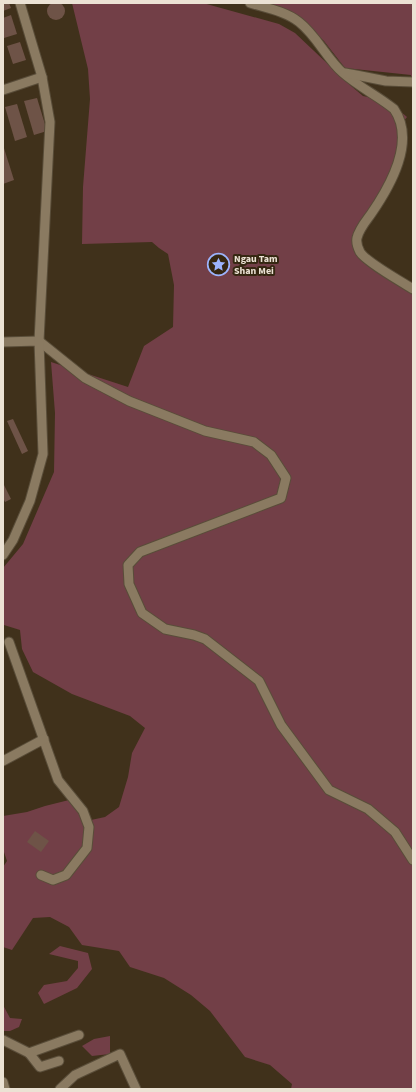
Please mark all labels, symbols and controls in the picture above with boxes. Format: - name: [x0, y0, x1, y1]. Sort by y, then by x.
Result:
- place icon: Ngau Tam Shan Mei: [205, 252, 231, 278]
- place label: Ngau Tam Shan Mei: [234, 252, 278, 278]

